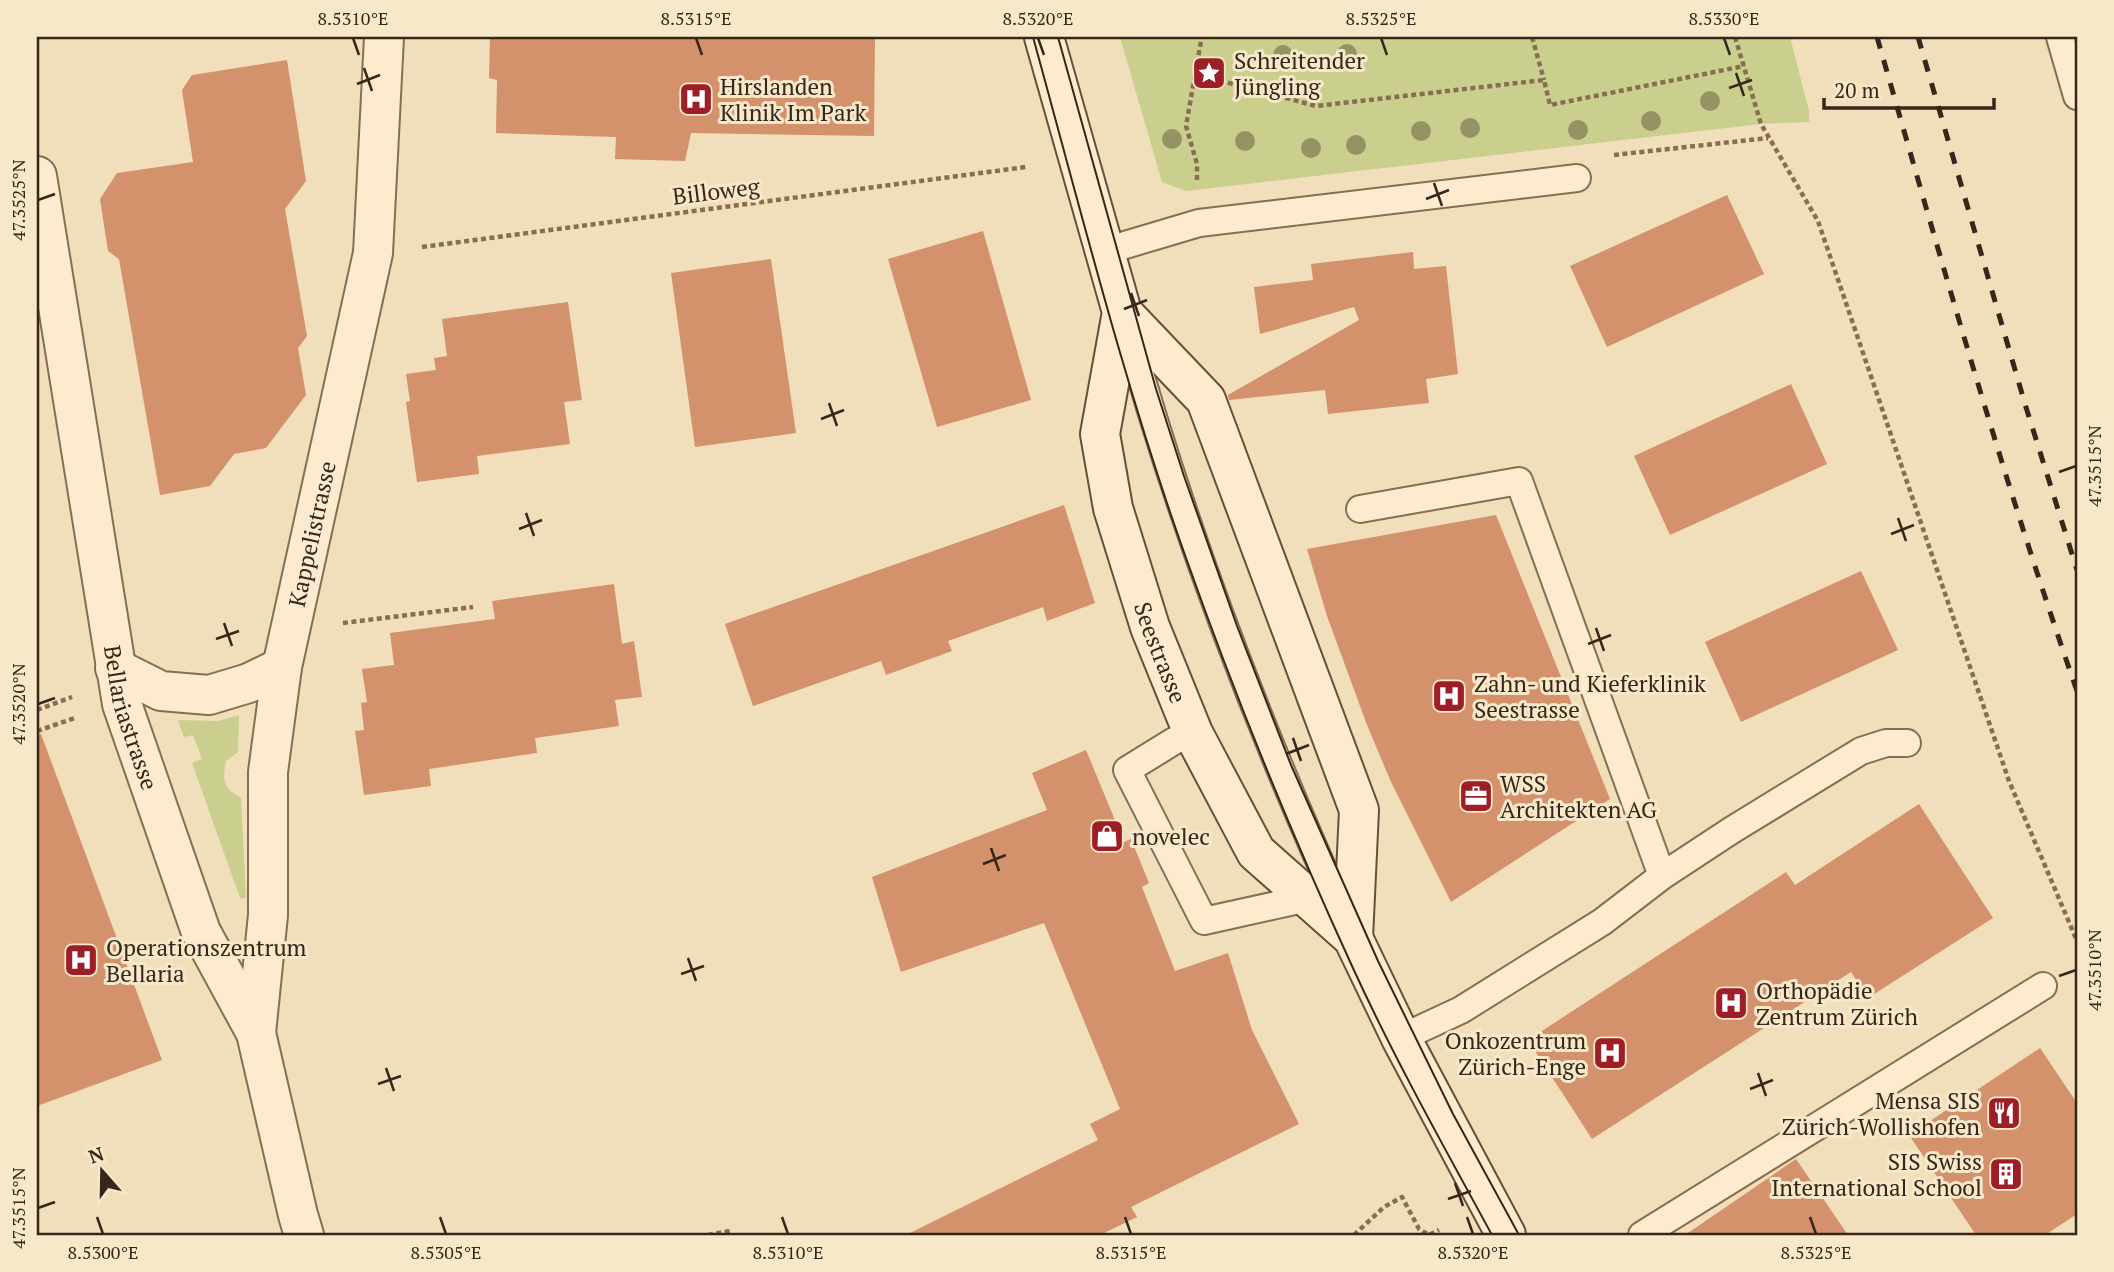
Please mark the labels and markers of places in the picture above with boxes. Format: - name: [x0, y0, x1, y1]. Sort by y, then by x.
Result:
- place label: Schreitender Jüngling: [1234, 45, 1365, 102]
- place icon: Schreitender Jüngling: [1190, 54, 1228, 92]
- place label: Hirslanden Klinik Im Park: [720, 71, 866, 128]
- hospital icon: Hirslanden Klinik Im Park: [677, 80, 715, 118]
- place label: Zahn- und Kieferklinik Seestrasse: [1474, 668, 1706, 725]
- hospital icon: Zahn- und Kieferklinik Seestrasse: [1430, 677, 1468, 715]
- place label: WSS Architekten AG: [1500, 768, 1657, 825]
- office icon: WSS Architekten AG: [1457, 777, 1495, 815]
- shop icon: novelec: [1088, 817, 1126, 855]
- place label: novelec: [1132, 821, 1210, 852]
- place label: Operationszentrum Bellaria: [106, 932, 307, 989]
- hospital icon: Operationszentrum Bellaria: [62, 941, 100, 979]
- place label: Orthopädie Zentrum Zürich: [1756, 975, 1918, 1032]
- hospital icon: Orthopädie Zentrum Zürich: [1712, 984, 1750, 1022]
- place label: Onkozentrum Zürich-Enge: [1445, 1025, 1586, 1082]
- hospital icon: Onkozentrum Zürich-Enge: [1591, 1034, 1629, 1072]
- place label: Mensa SIS Zürich-Wollishofen: [1782, 1085, 1980, 1142]
- restaurant icon: Mensa SIS Zürich-Wollishofen: [1985, 1094, 2023, 1132]
- place label: SIS Swiss International School: [1771, 1146, 1982, 1203]
- building icon: SIS Swiss International School: [1987, 1155, 2025, 1193]

